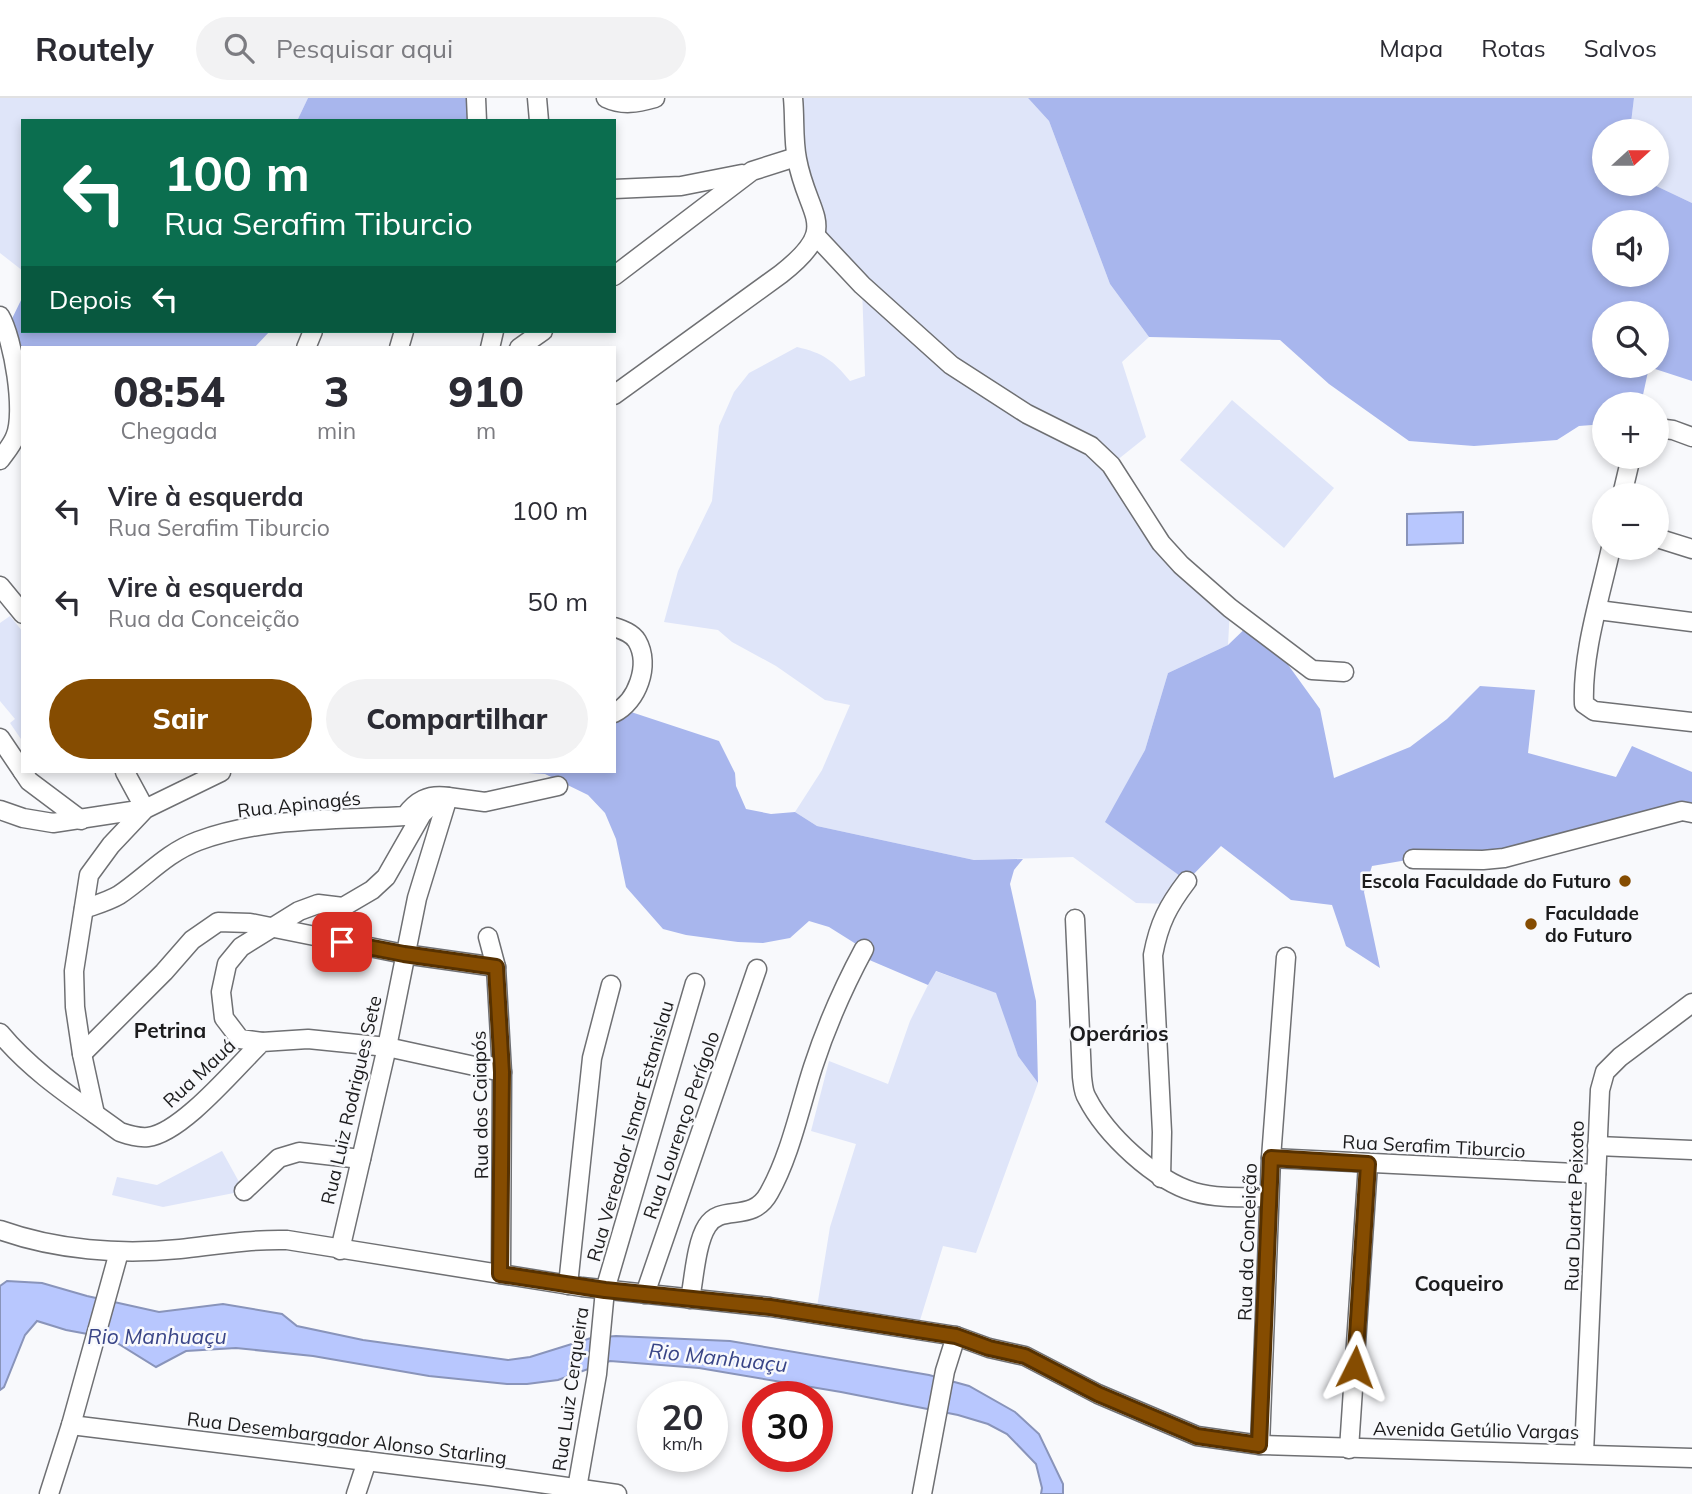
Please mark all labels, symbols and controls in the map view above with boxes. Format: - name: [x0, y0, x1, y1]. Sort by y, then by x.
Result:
- search box: [196, 17, 686, 80]
- text: Routely: [35, 28, 154, 69]
- icon: search: [220, 29, 258, 67]
- text: Pesquisar aqui: [276, 32, 453, 65]
- text: Mapa: [1379, 33, 1443, 63]
- text: Rotas: [1481, 33, 1546, 63]
- text: Salvos: [1584, 33, 1657, 63]
- north arrow: [1592, 119, 1670, 196]
- map controls: [1592, 119, 1669, 560]
- text: 100 m: [164, 142, 310, 203]
- icon: left: [49, 147, 140, 238]
- text: Rua Serafim Tiburcio: [164, 203, 473, 243]
- button: sound: [1592, 210, 1669, 287]
- icon: left: [146, 280, 184, 318]
- text: Depois: [49, 283, 132, 316]
- button: search: [1592, 301, 1669, 378]
- text: 08:54: [113, 365, 225, 418]
- text: 3: [324, 365, 349, 418]
- text: 910: [448, 365, 524, 418]
- button: +: [1592, 392, 1669, 469]
- text: Chegada: [120, 416, 217, 445]
- text: min: [317, 416, 356, 445]
- text: m: [476, 416, 496, 445]
- text: Vire à esquerda: [108, 480, 304, 513]
- button: −: [1592, 483, 1669, 560]
- icon: left: [49, 492, 87, 530]
- text: 100 m: [512, 494, 588, 527]
- text: Rua Serafim Tiburcio: [108, 513, 330, 542]
- text: Vire à esquerda: [108, 571, 304, 604]
- icon: left: [49, 583, 87, 621]
- text: 50 m: [527, 585, 588, 618]
- text: Rua da Conceição: [108, 604, 300, 633]
- button: Sair: [49, 679, 312, 759]
- button: Compartilhar: [326, 679, 588, 759]
- street label: Rua Apinagés: [236, 786, 362, 822]
- place label: Escola Faculdade do Futuro: [1361, 869, 1611, 893]
- marker: Escola Faculdade do Futuro: [1617, 873, 1633, 889]
- place label: Faculdade do Futuro: [1545, 901, 1639, 947]
- pin: [312, 912, 372, 972]
- marker: Faculdade do Futuro: [1523, 916, 1539, 932]
- icon: arrive: [323, 923, 361, 961]
- street label: Rua Luiz Rodrigues Sete: [315, 993, 387, 1207]
- street label: Rua Vereador Ismar Estanislau: [581, 998, 679, 1264]
- district label: Petrina: [134, 1017, 206, 1043]
- district label: Operários: [1069, 1020, 1169, 1046]
- street label: Rua Lourenço Perígolo: [638, 1028, 724, 1222]
- street label: Rua dos Caiapós: [467, 1030, 493, 1180]
- street label: Rua Mauá: [158, 1033, 240, 1113]
- street label: Rua Duarte Peixoto: [1559, 1120, 1589, 1292]
- street label: Rua Serafim Tiburcio: [1342, 1129, 1526, 1163]
- street label: Rua da Conceição: [1232, 1162, 1262, 1322]
- district label: Coqueiro: [1414, 1270, 1504, 1296]
- street label: Rua Luiz Cerqueira: [547, 1305, 593, 1473]
- water label: Rio Manhuaçu: [87, 1323, 227, 1349]
- position arrow: [1318, 1330, 1392, 1404]
- water label: Rio Manhuaçu: [647, 1337, 789, 1377]
- speed limit sign: 30: [742, 1381, 833, 1472]
- text: 20: [661, 1395, 704, 1439]
- street label: Rua Desembargador Alonso Starling: [186, 1406, 508, 1470]
- street label: Avenida Getúlio Vargas: [1373, 1416, 1579, 1444]
- text: km/h: [662, 1432, 703, 1455]

